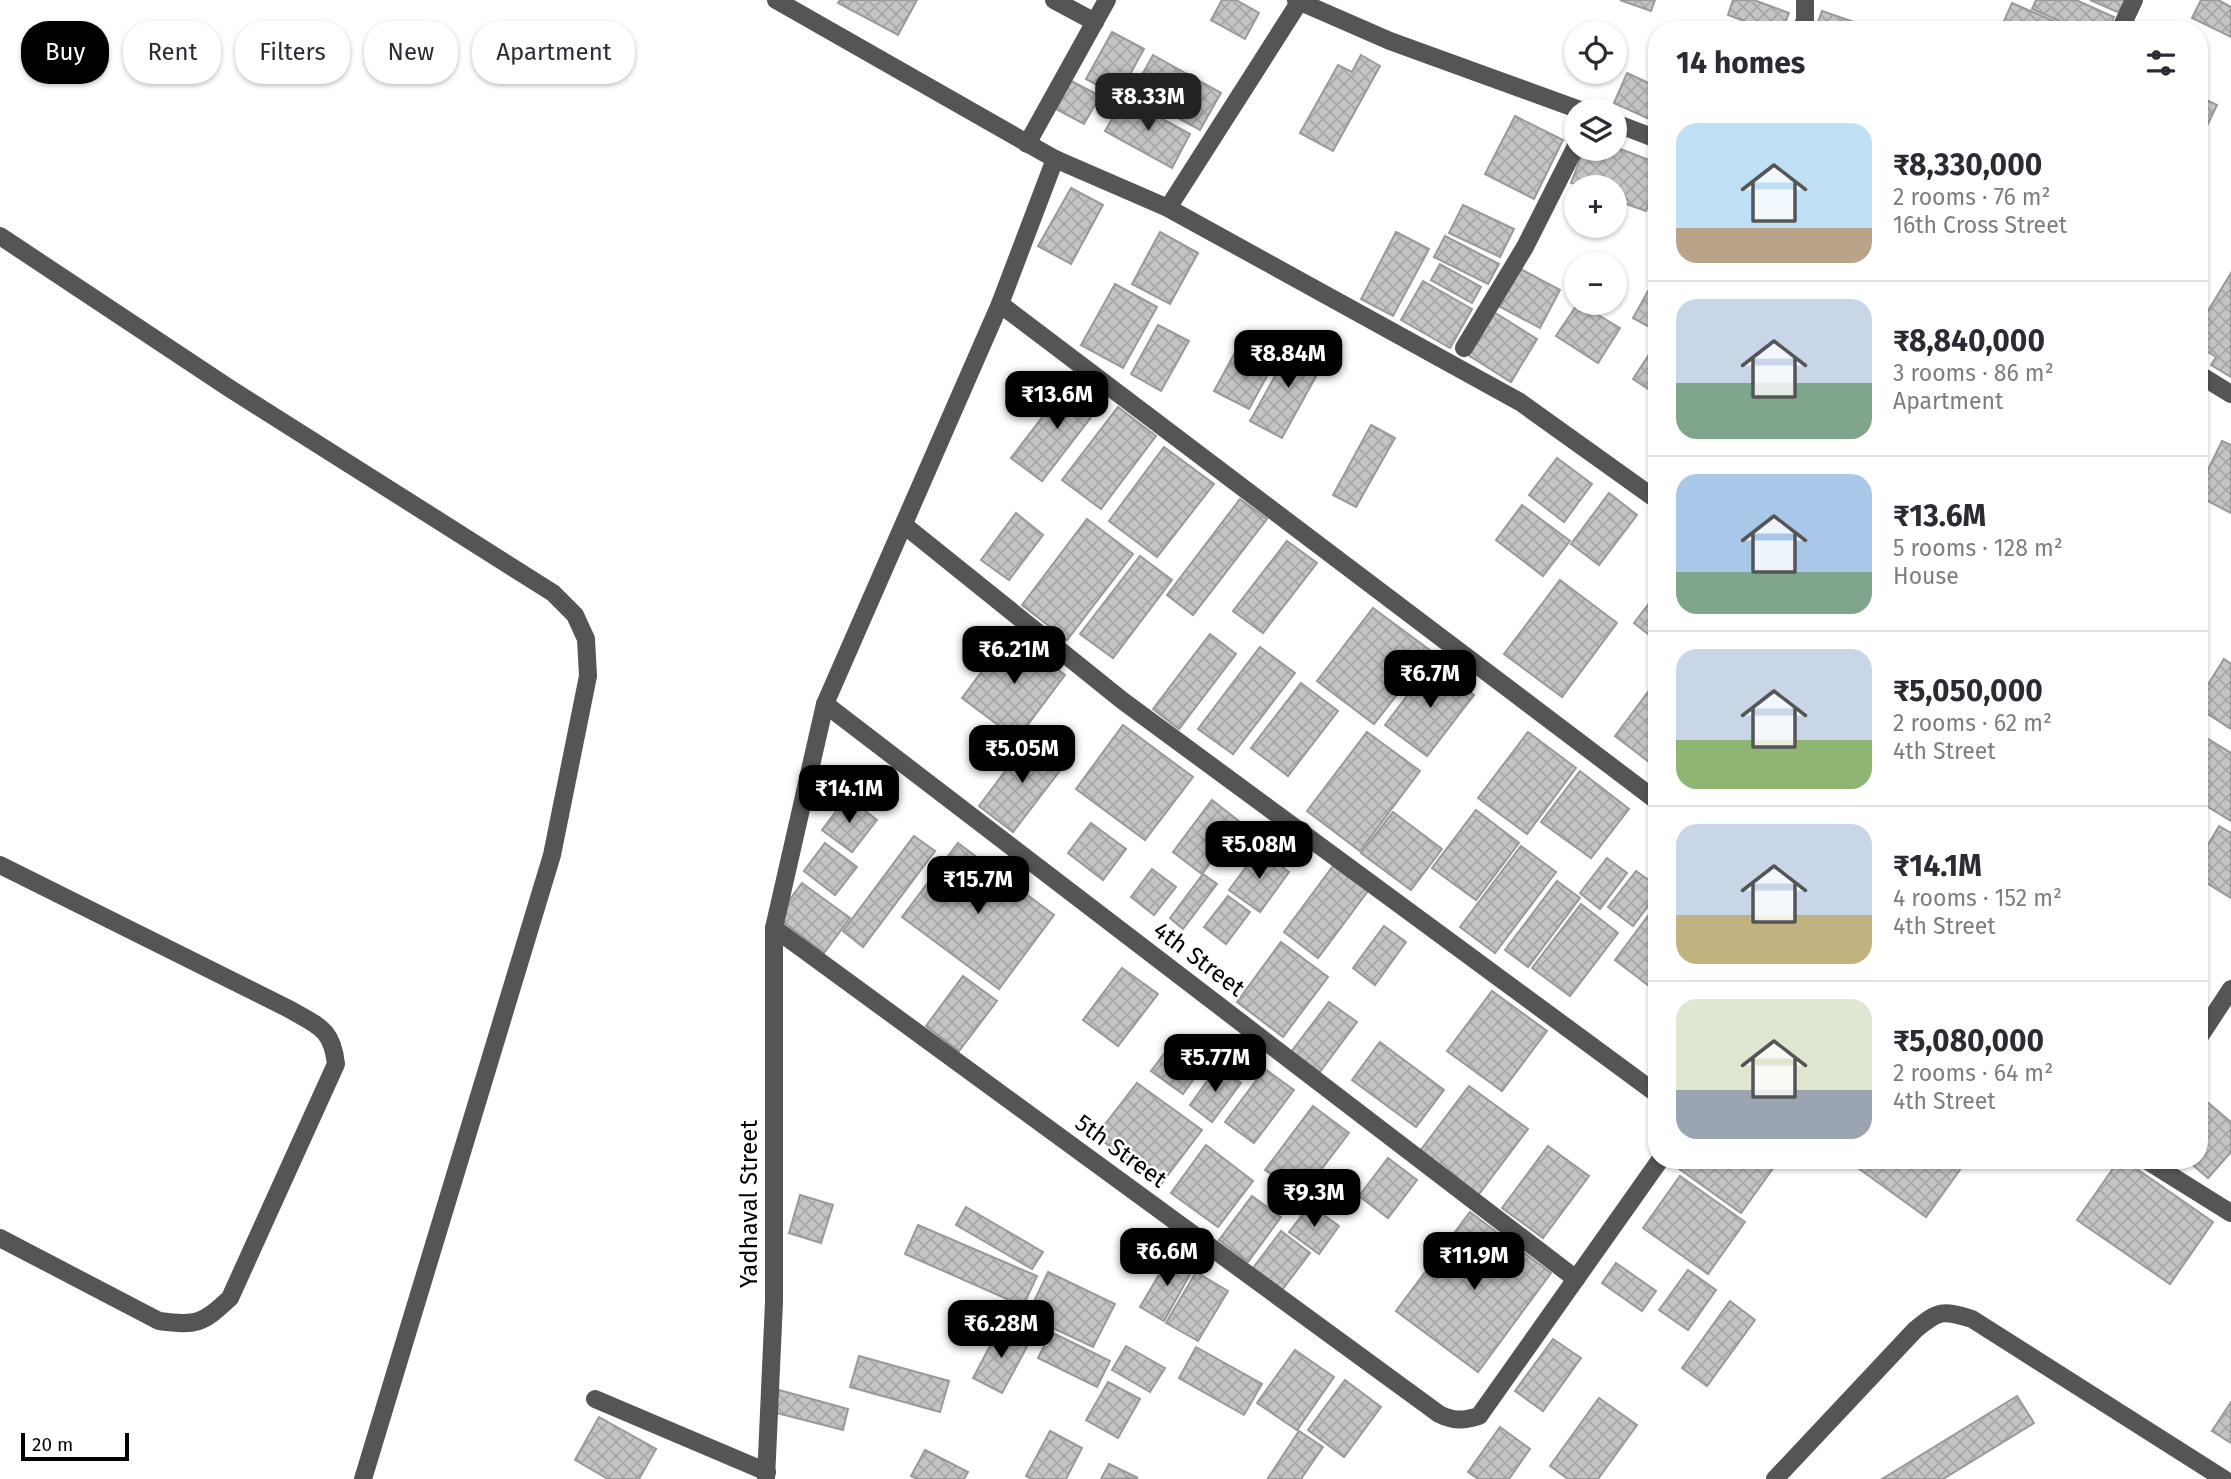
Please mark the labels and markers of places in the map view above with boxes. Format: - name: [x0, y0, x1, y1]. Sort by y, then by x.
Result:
- pin: ₹8.33M: [1091, 74, 1205, 133]
- pin: ₹8.84M: [1231, 330, 1345, 390]
- pin: ₹13.6M: [1000, 372, 1114, 431]
- pin: ₹6.21M: [957, 626, 1071, 686]
- pin: ₹6.7M: [1381, 650, 1479, 710]
- pin: ₹5.05M: [965, 726, 1079, 785]
- pin: ₹14.1M: [792, 766, 906, 825]
- pin: ₹5.08M: [1202, 822, 1316, 881]
- pin: ₹15.7M: [921, 856, 1035, 916]
- pin: ₹5.77M: [1158, 1034, 1272, 1094]
- pin: ₹9.3M: [1265, 1170, 1363, 1229]
- pin: ₹6.6M: [1118, 1228, 1216, 1288]
- pin: ₹11.9M: [1417, 1232, 1531, 1292]
- pin: ₹6.28M: [944, 1300, 1058, 1360]

